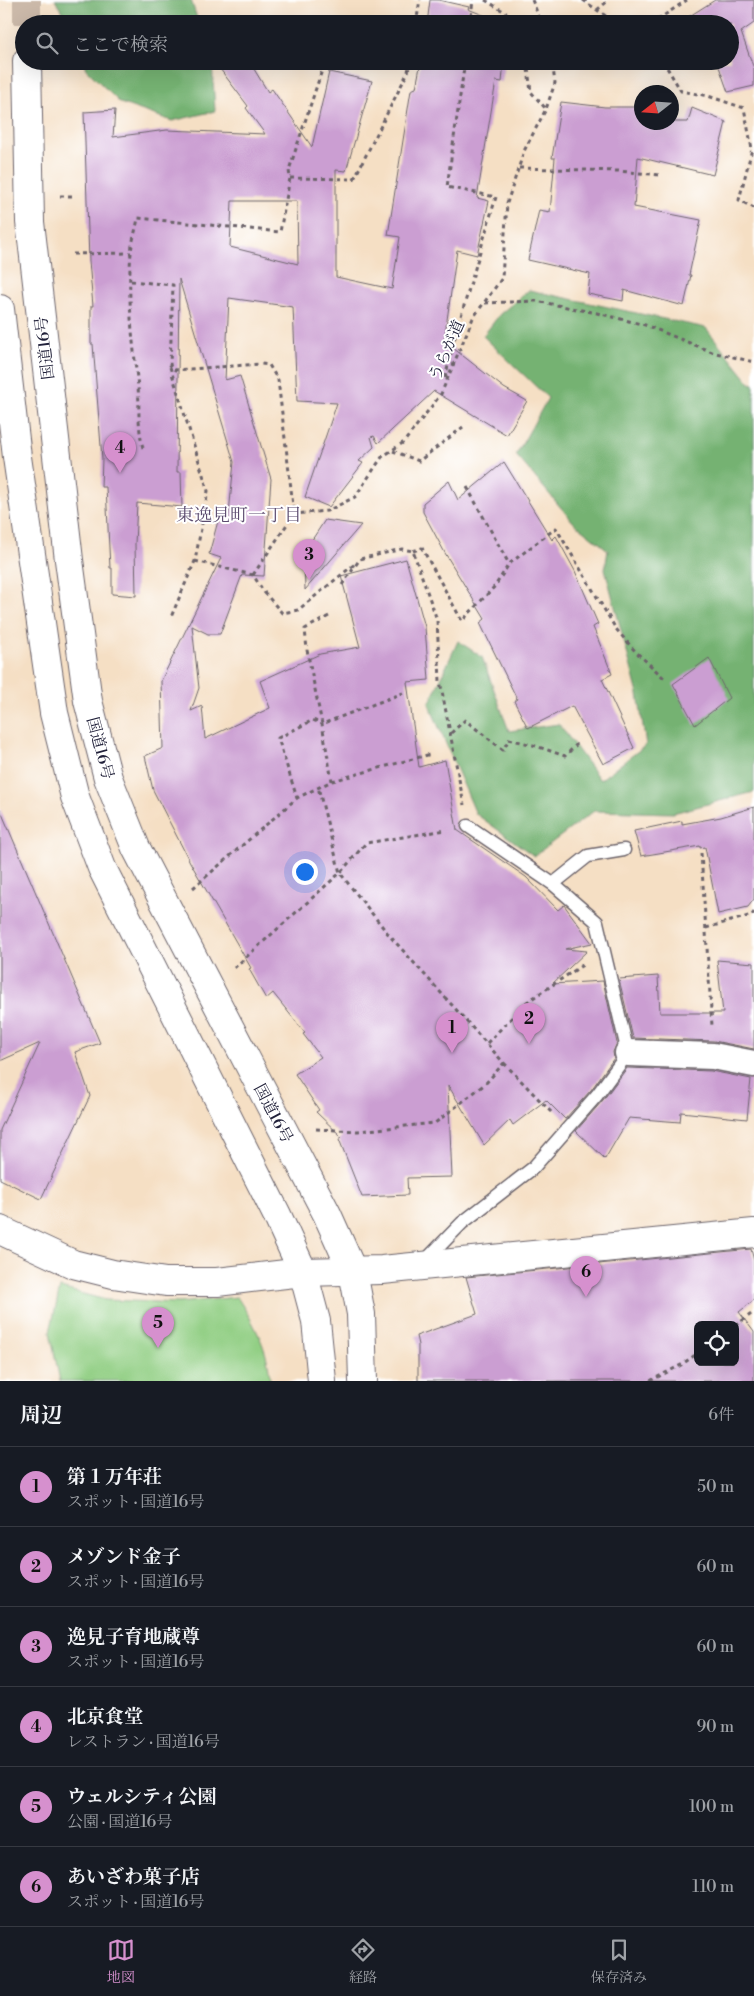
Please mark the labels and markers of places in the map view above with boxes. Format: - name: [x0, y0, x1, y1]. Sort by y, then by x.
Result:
- pin: 4: [104, 432, 136, 473]
- pin: 3: [293, 539, 325, 580]
- pin: 2: [513, 1003, 545, 1044]
- pin: 1: [436, 1012, 468, 1053]
- pin: 6: [570, 1256, 602, 1297]
- pin: 5: [142, 1307, 174, 1348]

